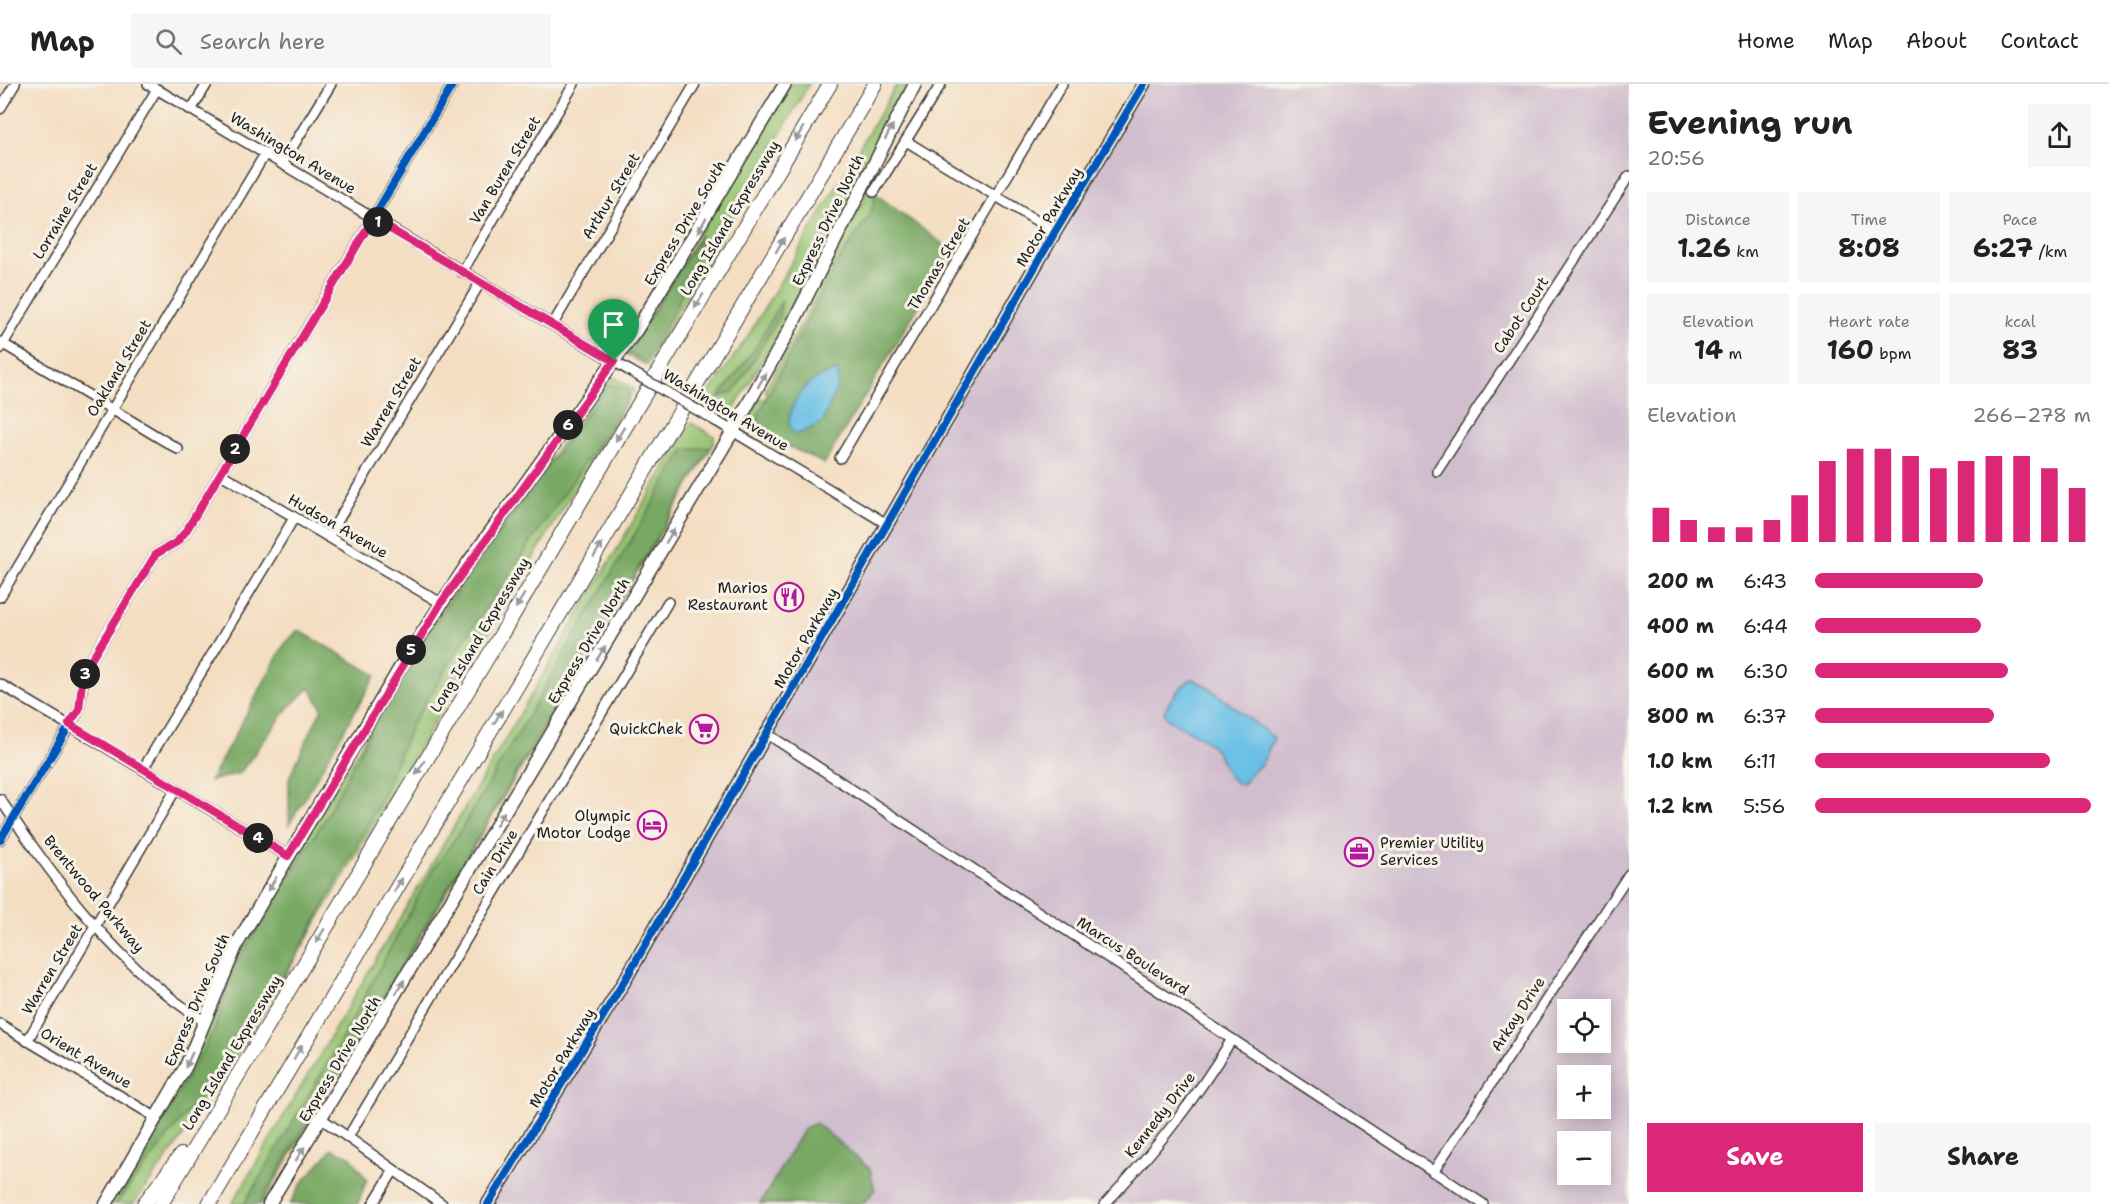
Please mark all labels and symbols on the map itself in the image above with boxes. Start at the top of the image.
street label: Washington Avenue [226,107,360,199]
street label: Van Buren Street [465,112,545,228]
one-way arrow [884,123,894,140]
one-way arrow [794,126,805,142]
street label: Long Island Expressway [676,137,784,299]
street label: Arthur Street [577,149,645,243]
street label: Express Drive North [787,151,869,289]
street label: Express Drive South [640,157,730,289]
street label: Lorraine Street [28,159,102,263]
street label: Motor Parkway [1011,163,1087,271]
pin: 1 [363,207,393,237]
street label: Thomas Street [903,214,975,314]
one-way arrow [697,217,707,234]
one-way arrow [775,236,785,253]
street label: Cabot Court [1489,273,1553,357]
one-way arrow [694,293,705,309]
pin [588,299,639,361]
street label: Oakland Street [82,316,156,420]
street label: Warren Street [356,353,426,451]
street label: Washington Avenue [659,364,793,456]
one-way arrow [756,372,767,388]
pin: 6 [553,410,583,440]
one-way arrow [615,426,626,442]
pin: 2 [220,434,250,464]
street label: Hudson Avenue [284,489,392,563]
one-way arrow [664,528,675,544]
one-way arrow [593,542,604,558]
street label: Long Island Expressway [426,554,534,716]
street label: Express Drive North [543,574,635,708]
place label: Marios Restaurant [688,578,768,615]
restaurant icon: Marios Restaurant [773,581,805,613]
street label: Motor Parkway [769,584,843,692]
one-way arrow [514,593,525,609]
pin: 5 [396,635,426,665]
one-way arrow [595,645,607,661]
pin: 3 [70,659,100,689]
one-way arrow [493,709,504,725]
supermarket icon: QuickChek [688,713,720,745]
place label: QuickChek [609,719,683,739]
one-way arrow [415,760,425,777]
place label: Olympic Motor Lodge [537,806,631,843]
hotel icon: Olympic Motor Lodge [636,809,668,841]
one-way arrow [495,810,505,827]
pin: 4 [243,823,273,853]
street label: Cain Drive [468,825,522,899]
street label: Brentwood Parkway [39,831,149,957]
place label: Premier Utility Services [1380,833,1484,870]
office icon: Premier Utility Services [1343,836,1375,868]
one-way arrow [266,876,277,892]
one-way arrow [393,877,404,893]
street label: Marcus Boulevard [1073,912,1193,1000]
street label: Warren Street [17,920,87,1018]
one-way arrow [315,928,326,944]
street label: Express Drive South [160,930,234,1070]
street label: Long Island Expressway [178,972,286,1134]
street label: Arkay Drive [1486,973,1550,1055]
one-way arrow [395,979,406,995]
street label: Express Drive North [294,992,386,1126]
street label: Motor Parkway [524,1004,600,1112]
street label: Orient Avenue [37,1023,135,1093]
one-way arrow [293,1044,304,1060]
one-way arrow [184,1051,193,1068]
street label: Kennedy Drive [1120,1068,1200,1162]
one-way arrow [294,1146,305,1162]

